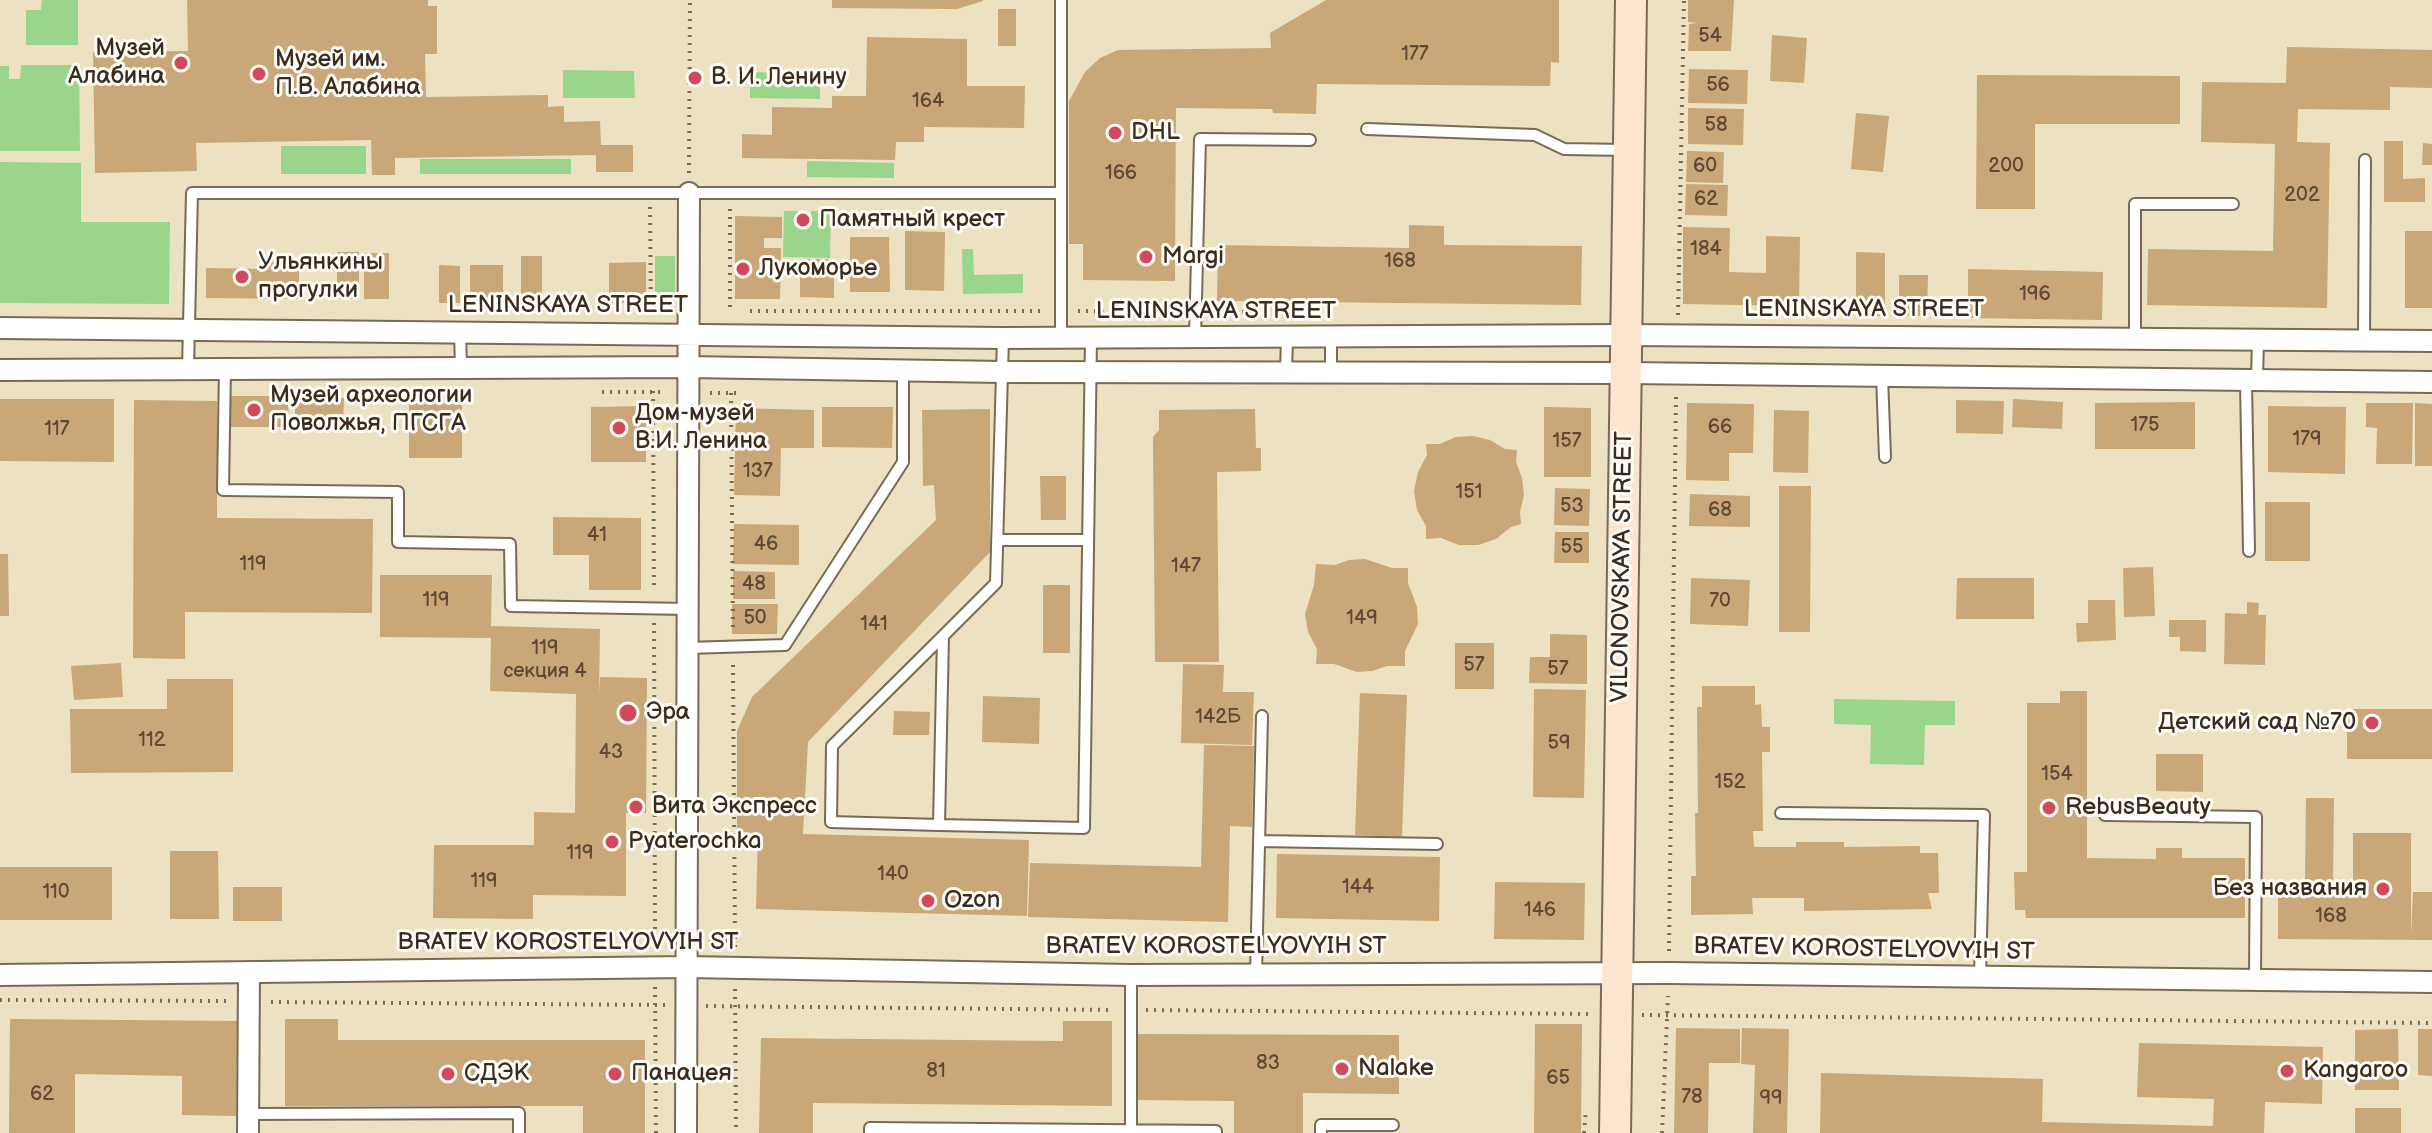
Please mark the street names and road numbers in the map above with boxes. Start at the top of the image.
street label: LENINSKAYA STREET [448,292,688,320]
street label: LENINSKAYA STREET [1744,296,1984,324]
street label: LENINSKAYA STREET [1096,298,1336,326]
street label: VILONOVSKAYA STREET [1606,431,1640,703]
street label: BRATEV KOROSTELYOVYIH ST [397,929,739,957]
street label: BRATEV KOROSTELYOVYIH ST [1045,933,1387,961]
street label: BRATEV KOROSTELYOVYIH ST [1693,933,2035,967]

